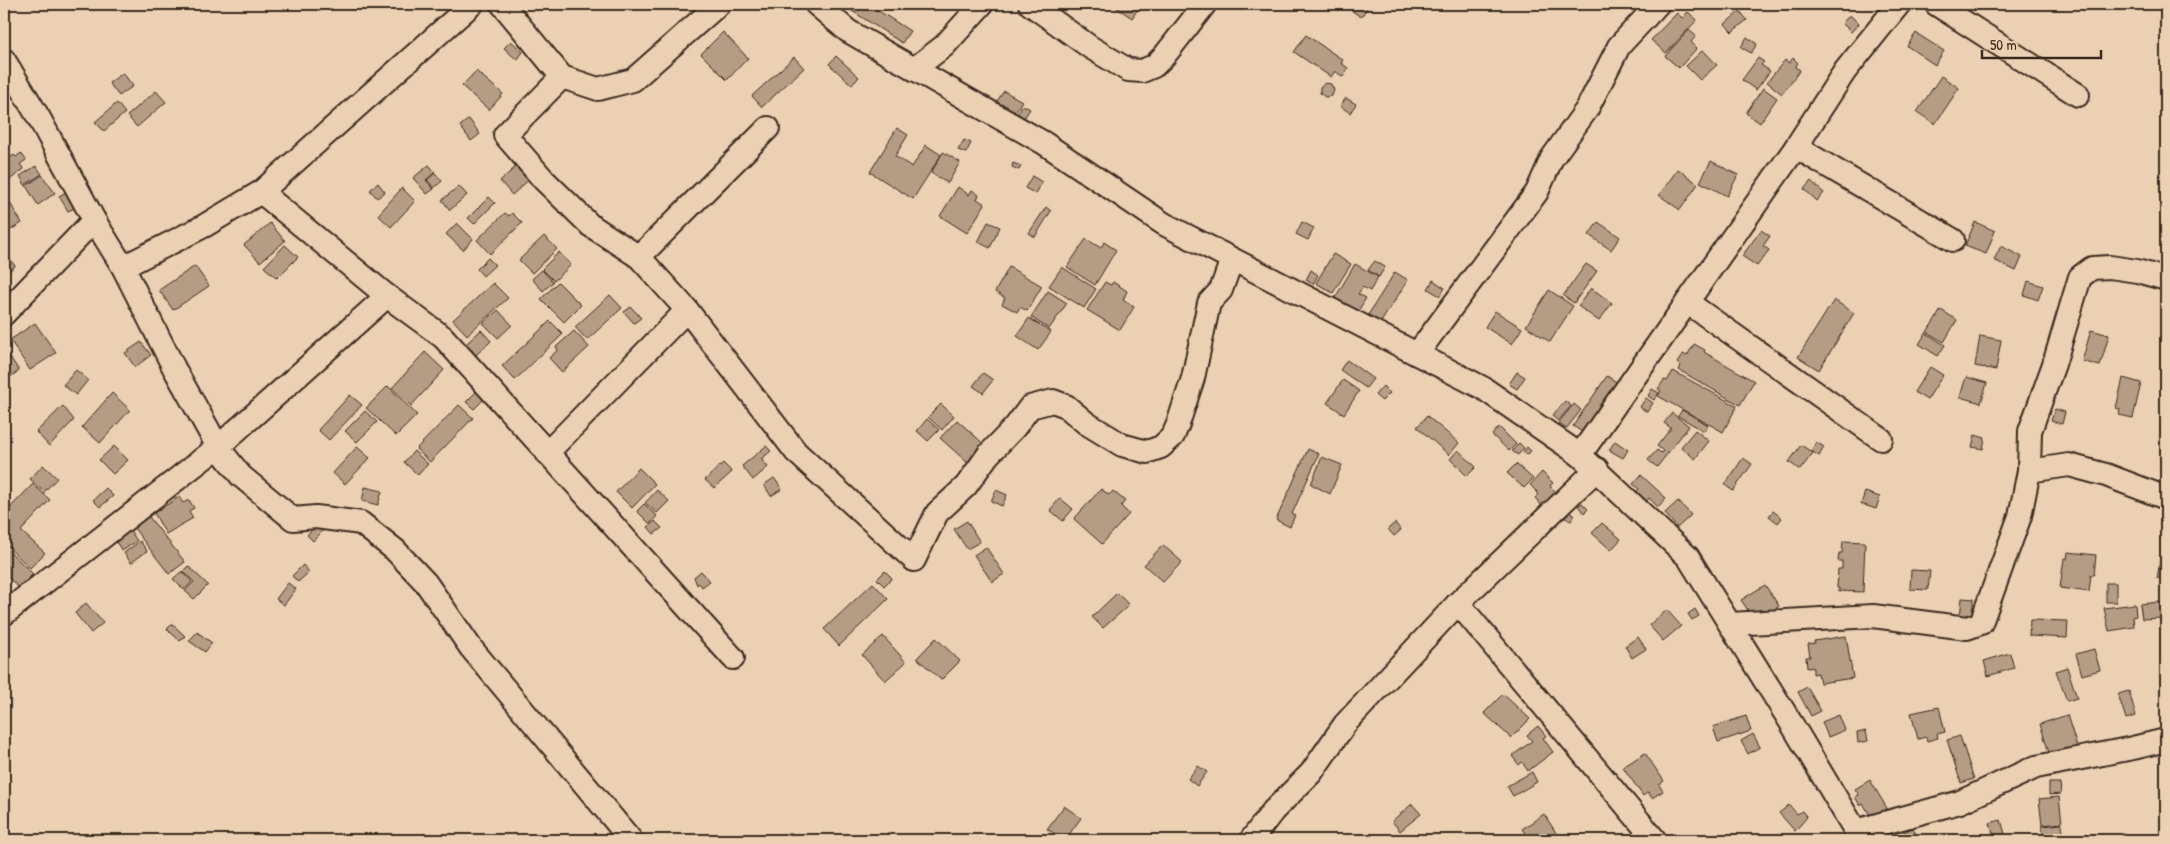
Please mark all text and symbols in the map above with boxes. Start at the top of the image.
scale bar [1982,28,2101,60]
text: 50 m [1990,34,2017,55]

